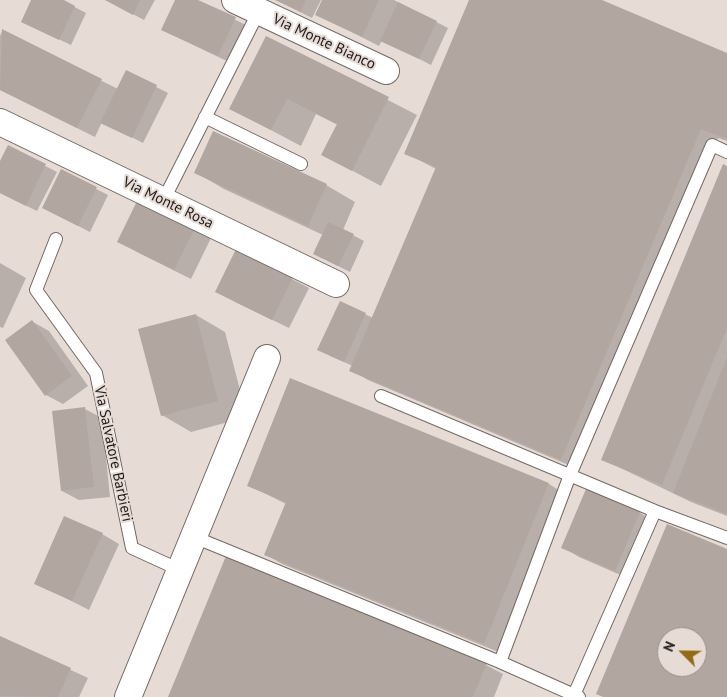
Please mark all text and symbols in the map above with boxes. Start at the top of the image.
street label: Via Monte Bianco [270,10,378,74]
street label: Via Monte Rosa [120,173,216,233]
street label: Via Salvatore Barbieri [90,384,136,524]
north arrow [657,627,707,677]
text: N [659,639,679,654]

